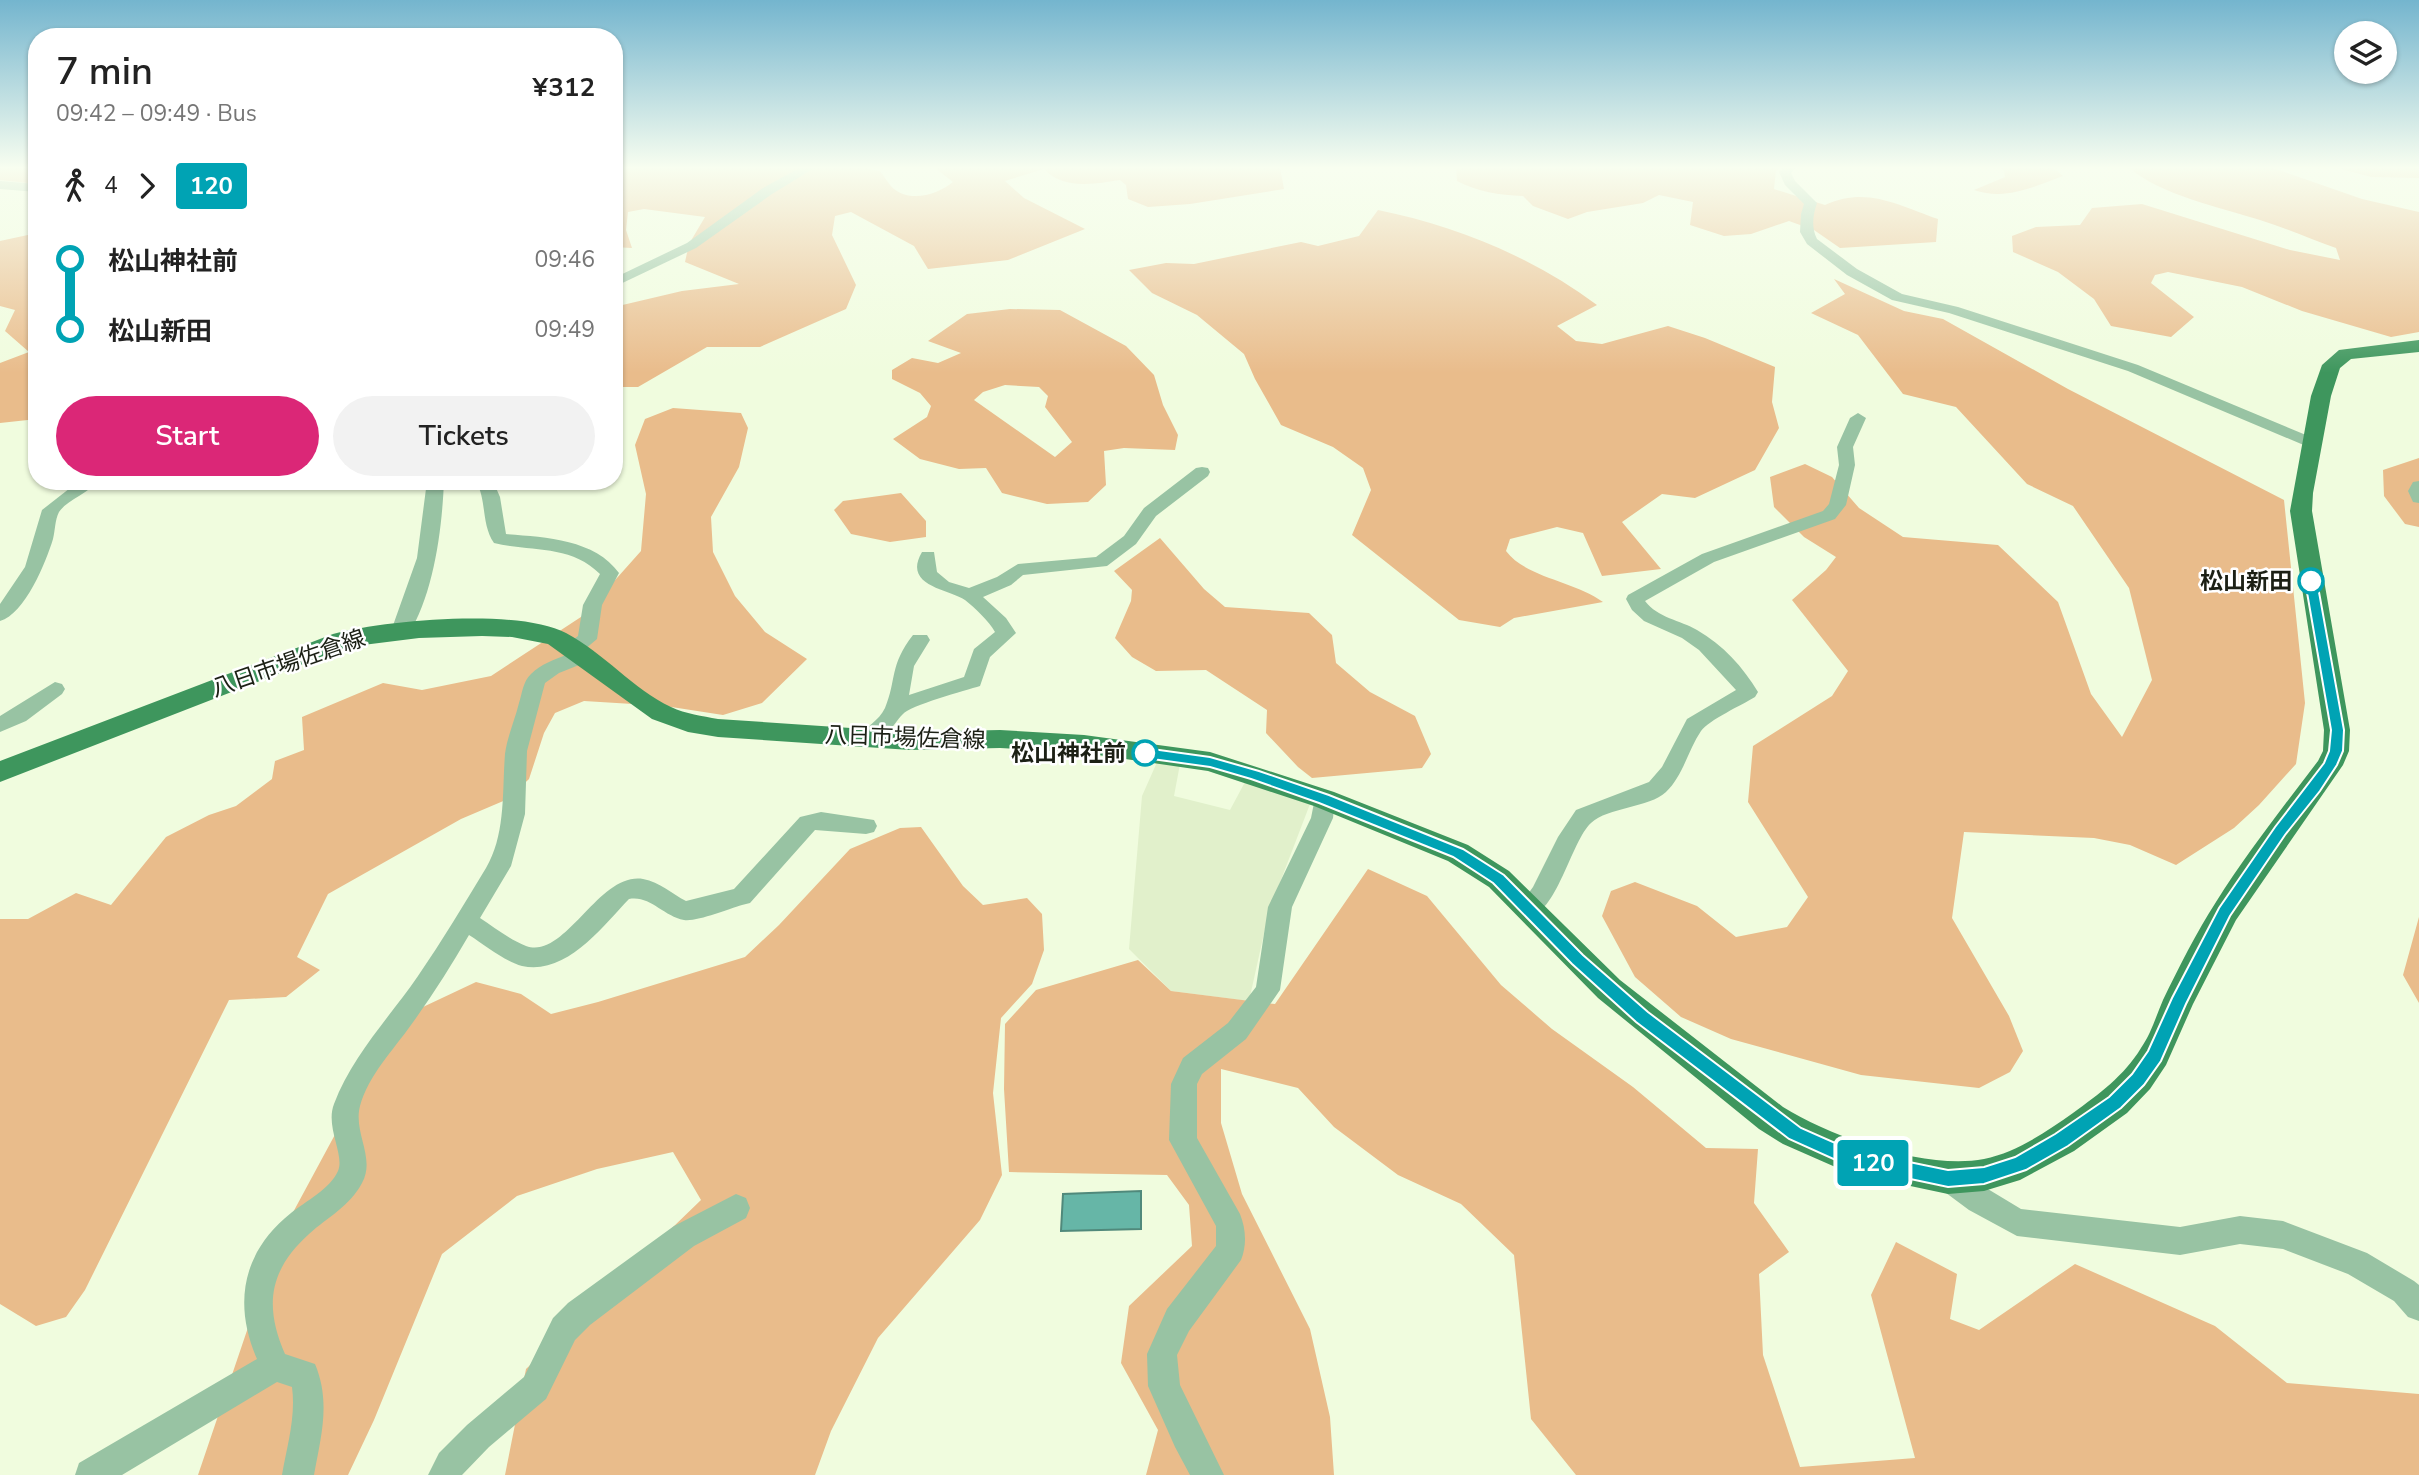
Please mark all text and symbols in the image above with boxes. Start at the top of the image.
map controls [2334,21,2397,84]
button: layers [2334,21,2397,84]
text: 7 min [56,46,153,97]
text: ¥312 [533,70,595,105]
text: 09:42 – 09:49 · Bus [56,98,257,129]
icon: walk [56,167,94,205]
icon: forward [128,167,166,205]
text: 4 [104,170,118,201]
text: 120 [190,170,233,202]
text: 松山神社前 [108,244,238,279]
text: 09:46 [535,244,595,275]
text: 松山新田 [108,314,212,349]
text: 09:49 [535,314,595,345]
button: Start [56,396,319,476]
button: Tickets [333,396,595,476]
place label: 松山新田 [2200,566,2292,597]
marker: 松山新田 [2298,568,2324,594]
street label: 八日市場佐倉線 [207,623,369,704]
street label: 八日市場佐倉線 [824,719,986,756]
place label: 松山神社前 [1011,738,1126,769]
marker: 松山神社前 [1132,740,1158,766]
line badge: 120 [1833,1140,1913,1186]
text: 120 [1851,1147,1895,1179]

